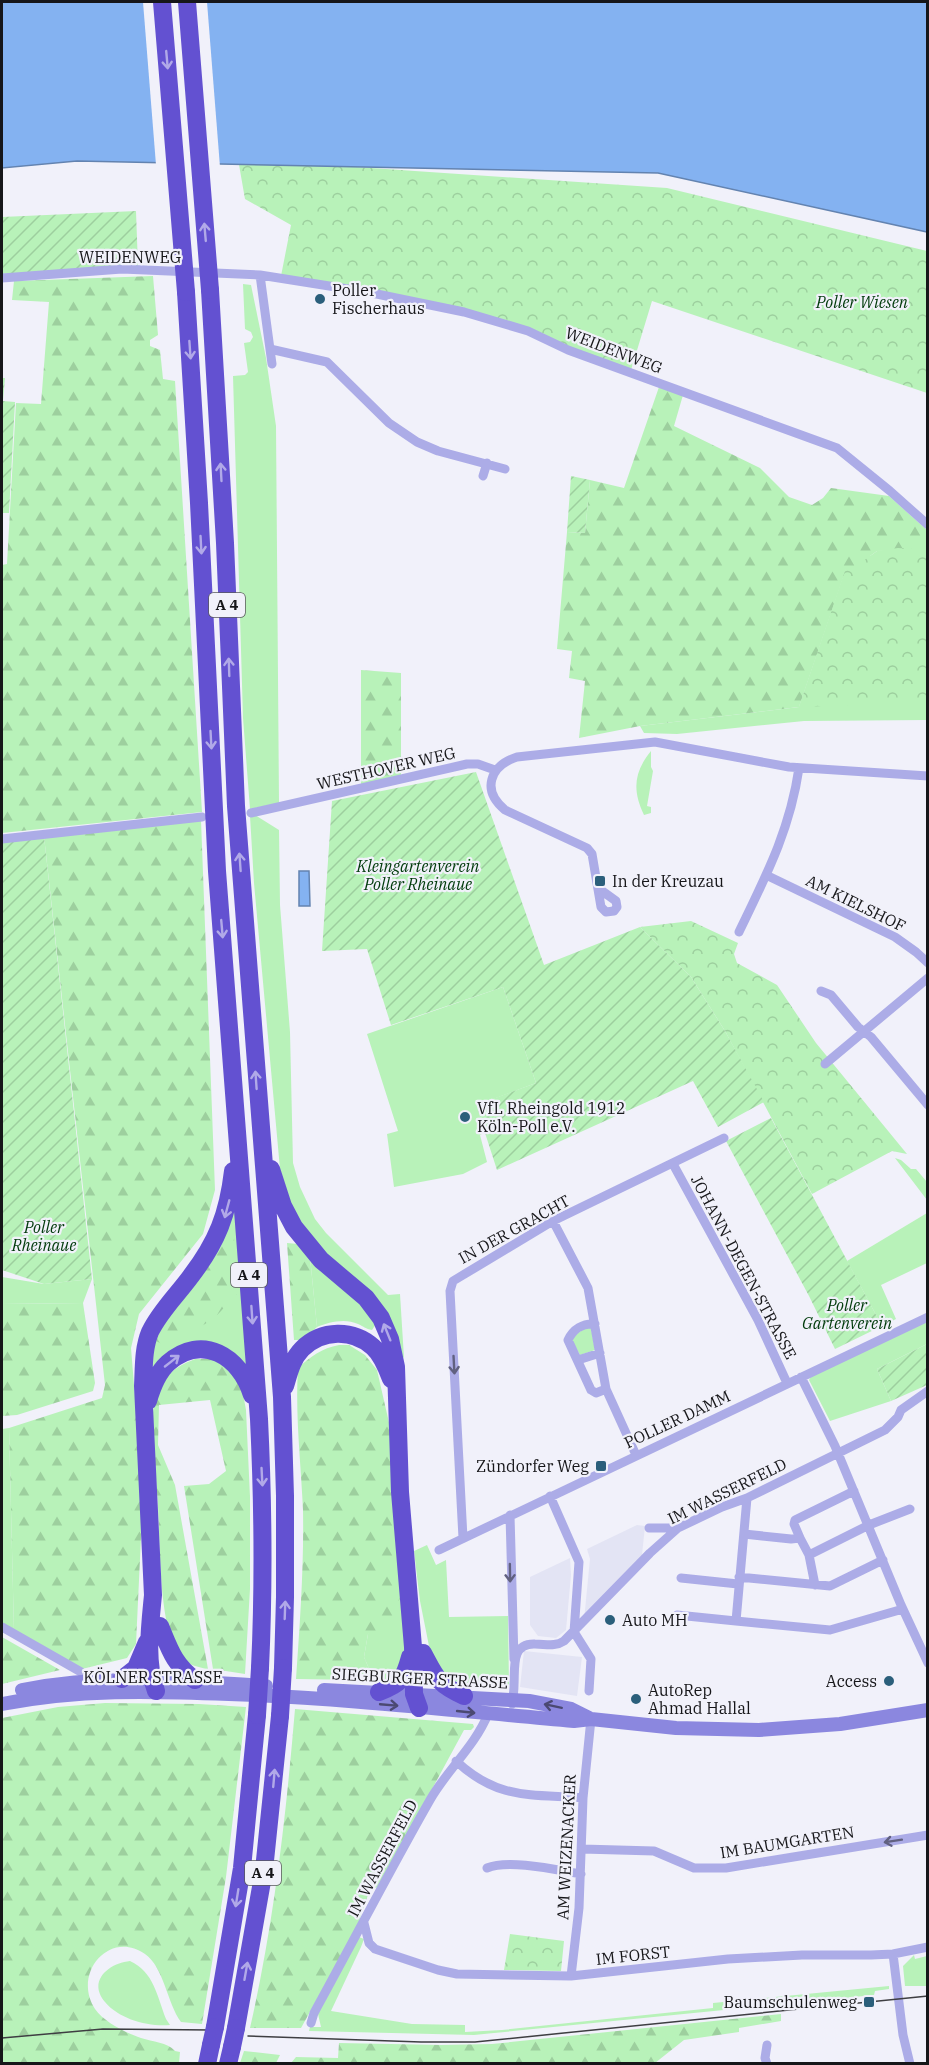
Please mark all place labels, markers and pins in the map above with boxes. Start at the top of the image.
place label: Poller Fischerhaus [332,280,425,318]
marker: Poller Fischerhaus [313,292,327,306]
place label: In der Kreuzau [612,871,724,891]
marker: In der Kreuzau [593,874,607,888]
place label: VfL Rheingold 1912 Köln-Poll e.V. [477,1098,626,1136]
marker: VfL Rheingold 1912 Köln-Poll e.V. [458,1110,472,1124]
place label: Zündorfer Weg [476,1456,589,1476]
marker: Zündorfer Weg [594,1459,608,1473]
place label: Auto MH [622,1610,688,1630]
marker: Auto MH [603,1613,617,1627]
place label: Access [826,1671,877,1691]
marker: Access [882,1674,896,1688]
place label: AutoRep Ahmad Hallal [648,1680,751,1718]
marker: AutoRep Ahmad Hallal [629,1692,643,1706]
place label: Baumschulenweg [723,1992,857,2012]
marker: Baumschulenweg [862,1995,876,2009]

